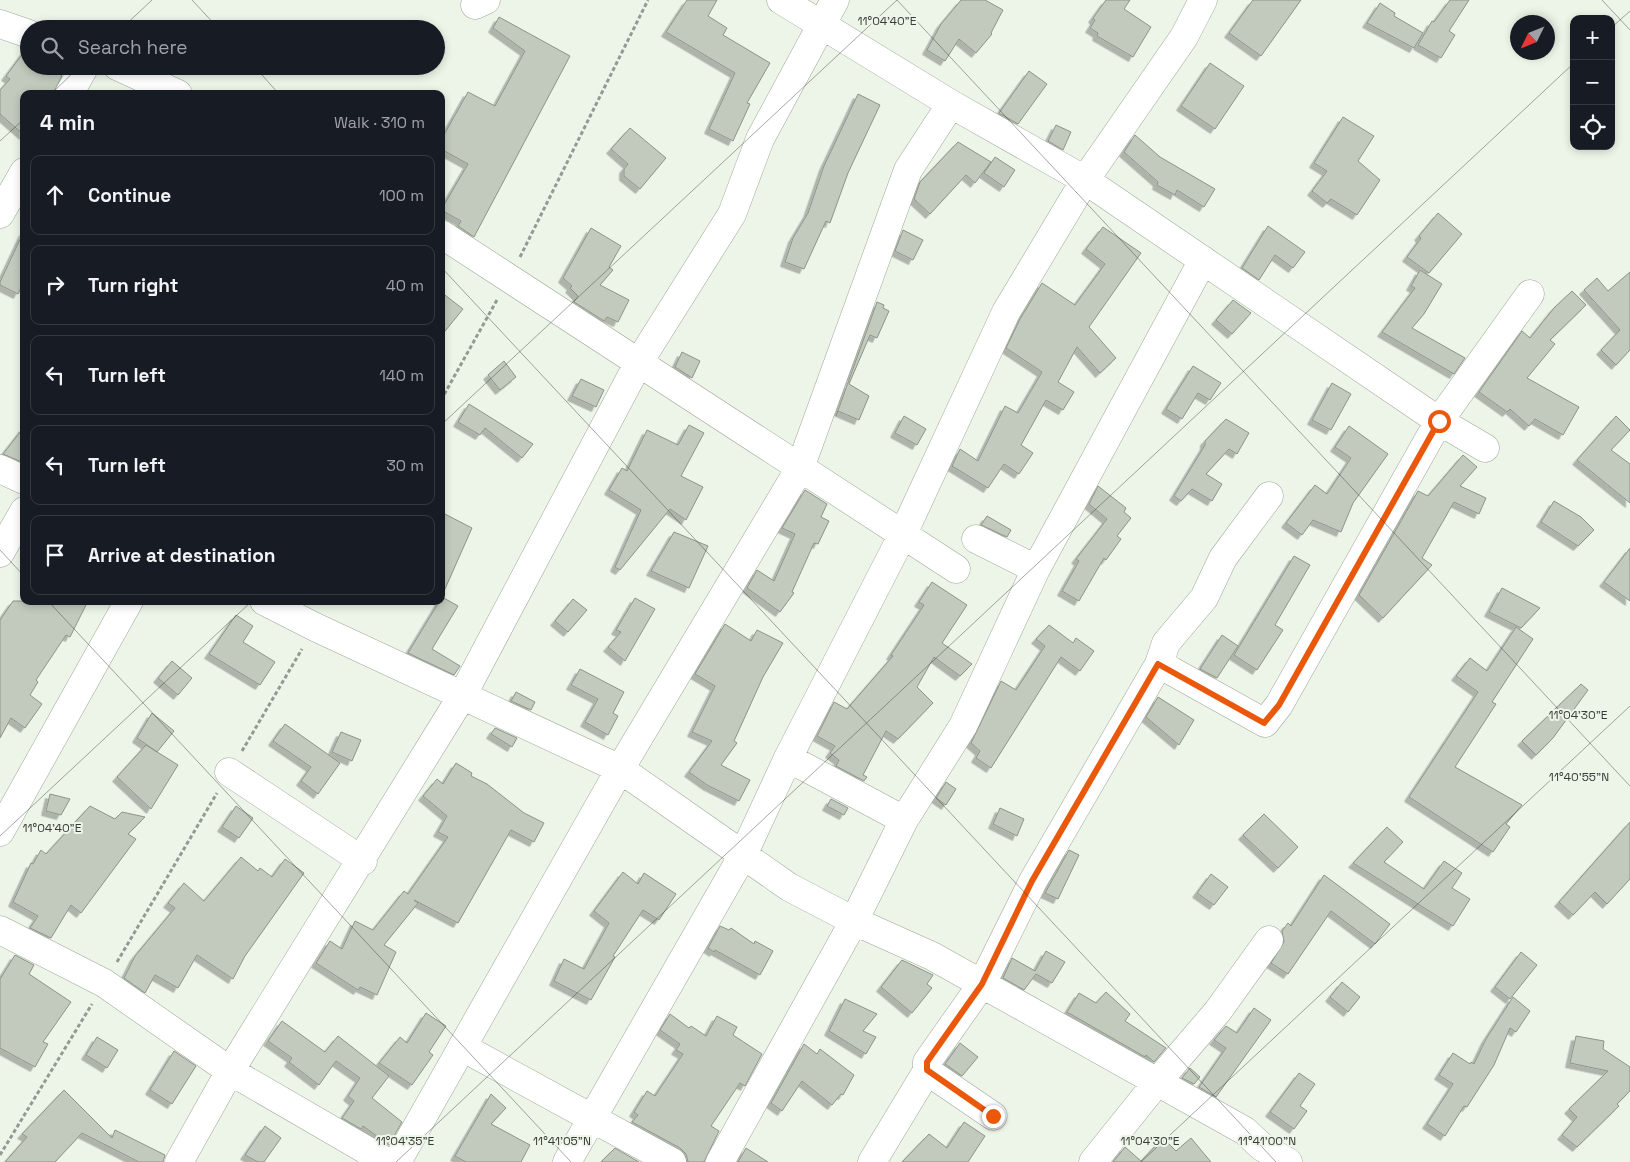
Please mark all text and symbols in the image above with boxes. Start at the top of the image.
text: 11°04'40"E [858,13,917,29]
north arrow [1510,15,1555,60]
map controls [1570,15,1615,150]
button: + [1570,15,1615,60]
search box [20,20,445,75]
icon: search [38,34,66,62]
text: Search here [78,35,188,60]
button: − [1570,60,1615,105]
button: locate [1570,105,1615,150]
text: 4 min [40,109,95,136]
text: Walk · 310 m [334,112,425,133]
icon: ahead [41,181,69,209]
text: Continue [88,183,171,208]
text: 100 m [379,185,424,206]
icon: right [41,271,69,299]
text: Turn right [88,273,178,298]
text: 40 m [386,275,424,296]
icon: left [41,361,69,389]
text: Turn left [88,363,166,388]
text: 140 m [379,365,424,386]
route start [1428,410,1451,433]
icon: left [41,451,69,479]
text: Turn left [88,453,166,478]
text: 30 m [386,455,424,476]
icon: arrive [41,541,69,569]
text: Arrive at destination [88,543,276,568]
text: 11°04'30"E [1548,707,1608,723]
text: 11°40'55"N [1549,769,1609,785]
text: 11°04'40"E [23,820,82,836]
route end [982,1105,1005,1128]
text: 11°04'35"E [376,1133,435,1149]
text: 11°41'05"N [533,1133,591,1149]
text: 11°04'30"E [1120,1133,1180,1149]
text: 11°41'00"N [1238,1133,1296,1149]

